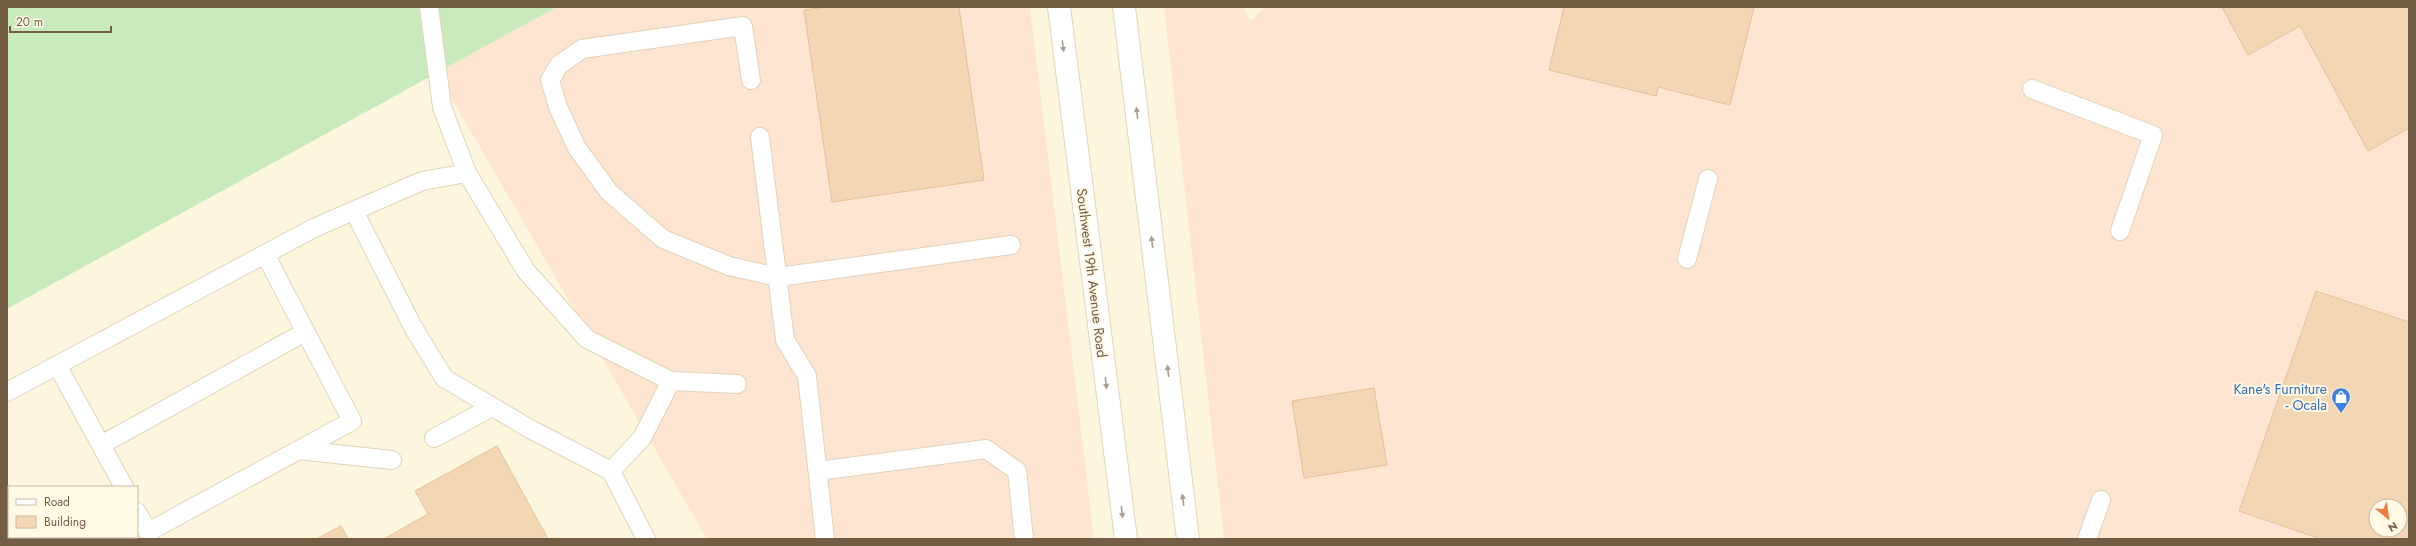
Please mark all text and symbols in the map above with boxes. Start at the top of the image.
scale bar [10,8,111,34]
text: 20 m [16,13,43,31]
one-way arrow [1060,40,1067,52]
one-way arrow [1134,107,1140,119]
street label: Southwest 19th Avenue Road [1072,187,1112,359]
one-way arrow [1149,236,1156,248]
one-way arrow [1165,365,1171,377]
one-way arrow [1103,377,1109,389]
place label: Kane's Furniture - Ocala [2233,379,2327,415]
shop icon: Kane's Furniture - Ocala [2330,386,2352,414]
legend [8,486,138,538]
text: Road [44,493,70,511]
one-way arrow [1180,494,1186,506]
north arrow [2368,498,2408,538]
one-way arrow [1119,506,1126,518]
text: Building [44,513,86,531]
text: N [2385,518,2401,536]

